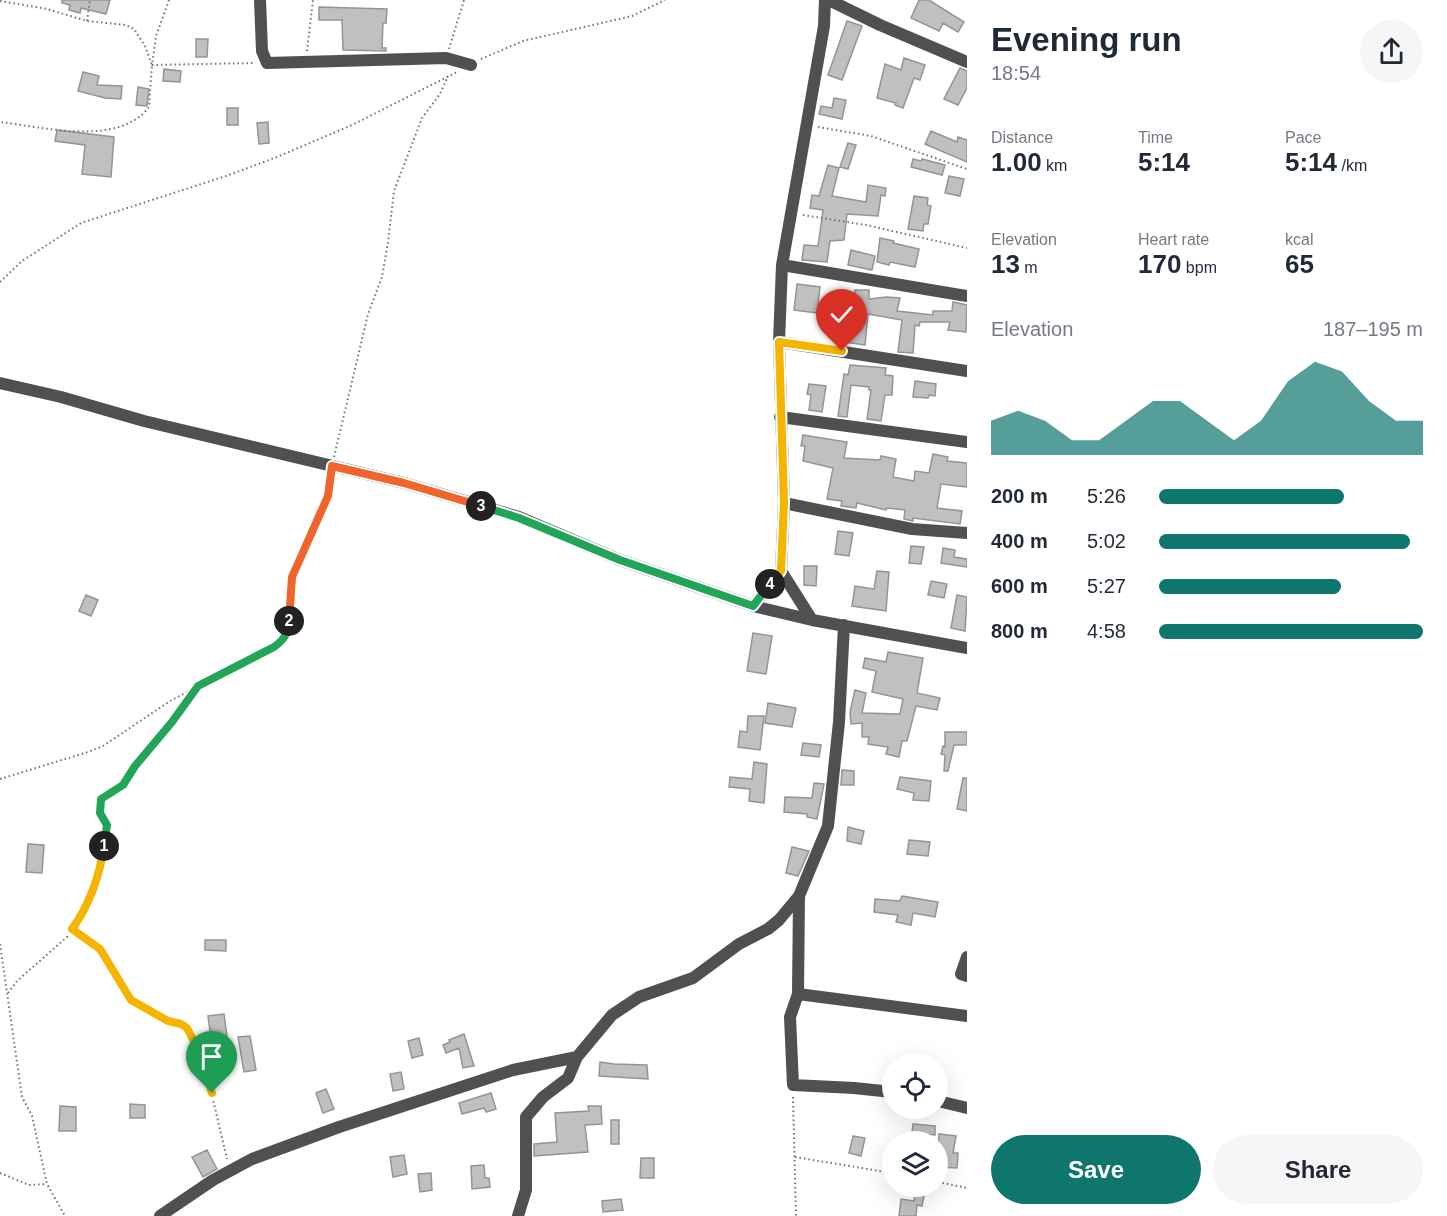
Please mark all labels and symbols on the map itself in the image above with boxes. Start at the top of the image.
pin [816,289,867,351]
pin: 3 [466,491,496,521]
pin: 4 [755,569,785,599]
pin: 2 [274,606,304,636]
pin: 1 [89,831,119,861]
pin [186,1031,237,1093]

